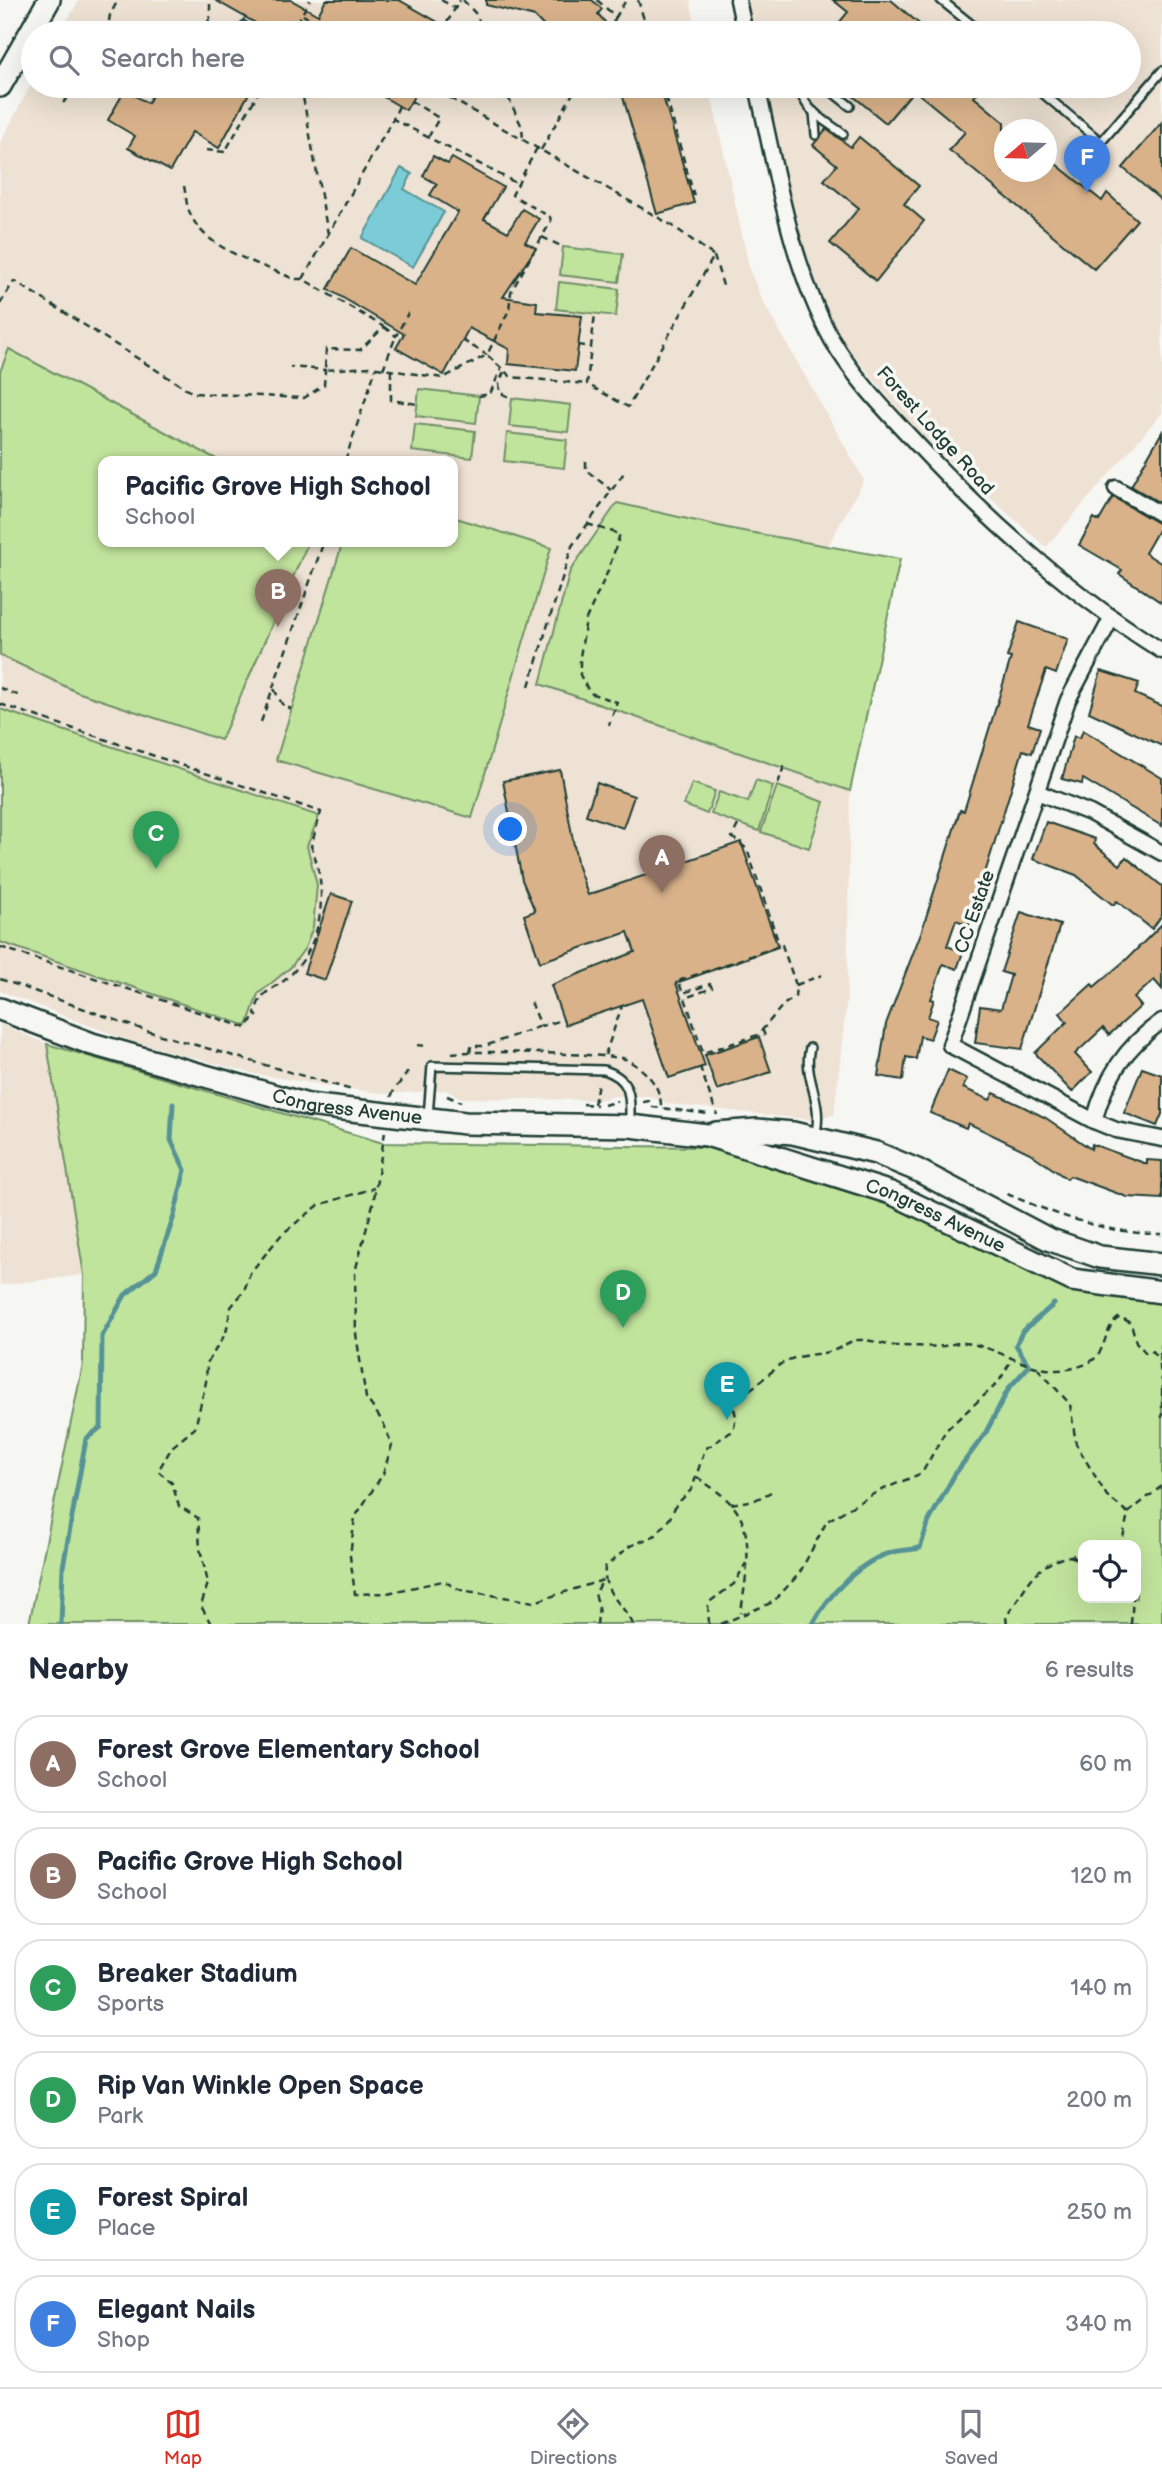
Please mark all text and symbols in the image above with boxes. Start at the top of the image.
search box [21,21,1141,98]
icon: search [45,41,83,79]
text: Search here [101,44,245,75]
north arrow [994,119,1057,182]
pin: F [1064,135,1110,193]
street label: Forest Lodge Road [871,362,999,500]
popup [98,456,458,547]
text: Pacific Grove High School [125,472,431,503]
text: School [125,503,195,531]
pin: B [255,569,301,627]
pin: C [133,811,179,869]
your location [493,812,527,846]
pin: A [639,835,685,893]
street label: CC Estate [950,867,1000,957]
street label: Congress Avenue [270,1084,423,1130]
street label: Congress Avenue [863,1174,1009,1258]
pin: D [600,1270,646,1328]
pin: E [704,1362,750,1420]
map controls [1078,1540,1141,1603]
button: locate [1078,1540,1141,1603]
text: Nearby [28,1652,128,1688]
text: 6 results [1045,1656,1134,1684]
text: Forest Grove Elementary School [97,1735,480,1766]
text: A [46,1750,60,1778]
text: 60 m [1079,1750,1132,1778]
text: School [97,1766,167,1794]
text: Pacific Grove High School [97,1847,403,1878]
text: B [45,1862,61,1890]
text: 120 m [1071,1862,1132,1890]
text: School [97,1878,167,1906]
text: Breaker Stadium [97,1959,298,1990]
text: C [45,1974,61,2002]
text: 140 m [1070,1974,1132,2002]
text: Sports [97,1990,164,2018]
text: Rip Van Winkle Open Space [97,2071,424,2102]
text: D [45,2086,61,2114]
text: 200 m [1066,2086,1132,2114]
text: Park [97,2102,143,2130]
text: Forest Spiral [97,2183,248,2214]
text: E [46,2198,60,2226]
text: 250 m [1066,2198,1132,2226]
text: Place [97,2214,155,2242]
text: Elegant Nails [97,2295,255,2326]
text: F [46,2310,60,2338]
text: 340 m [1065,2310,1132,2338]
text: Shop [97,2326,150,2354]
tab: Map [164,2405,202,2470]
tab: Directions [530,2405,617,2470]
tab: Saved [945,2405,998,2470]

